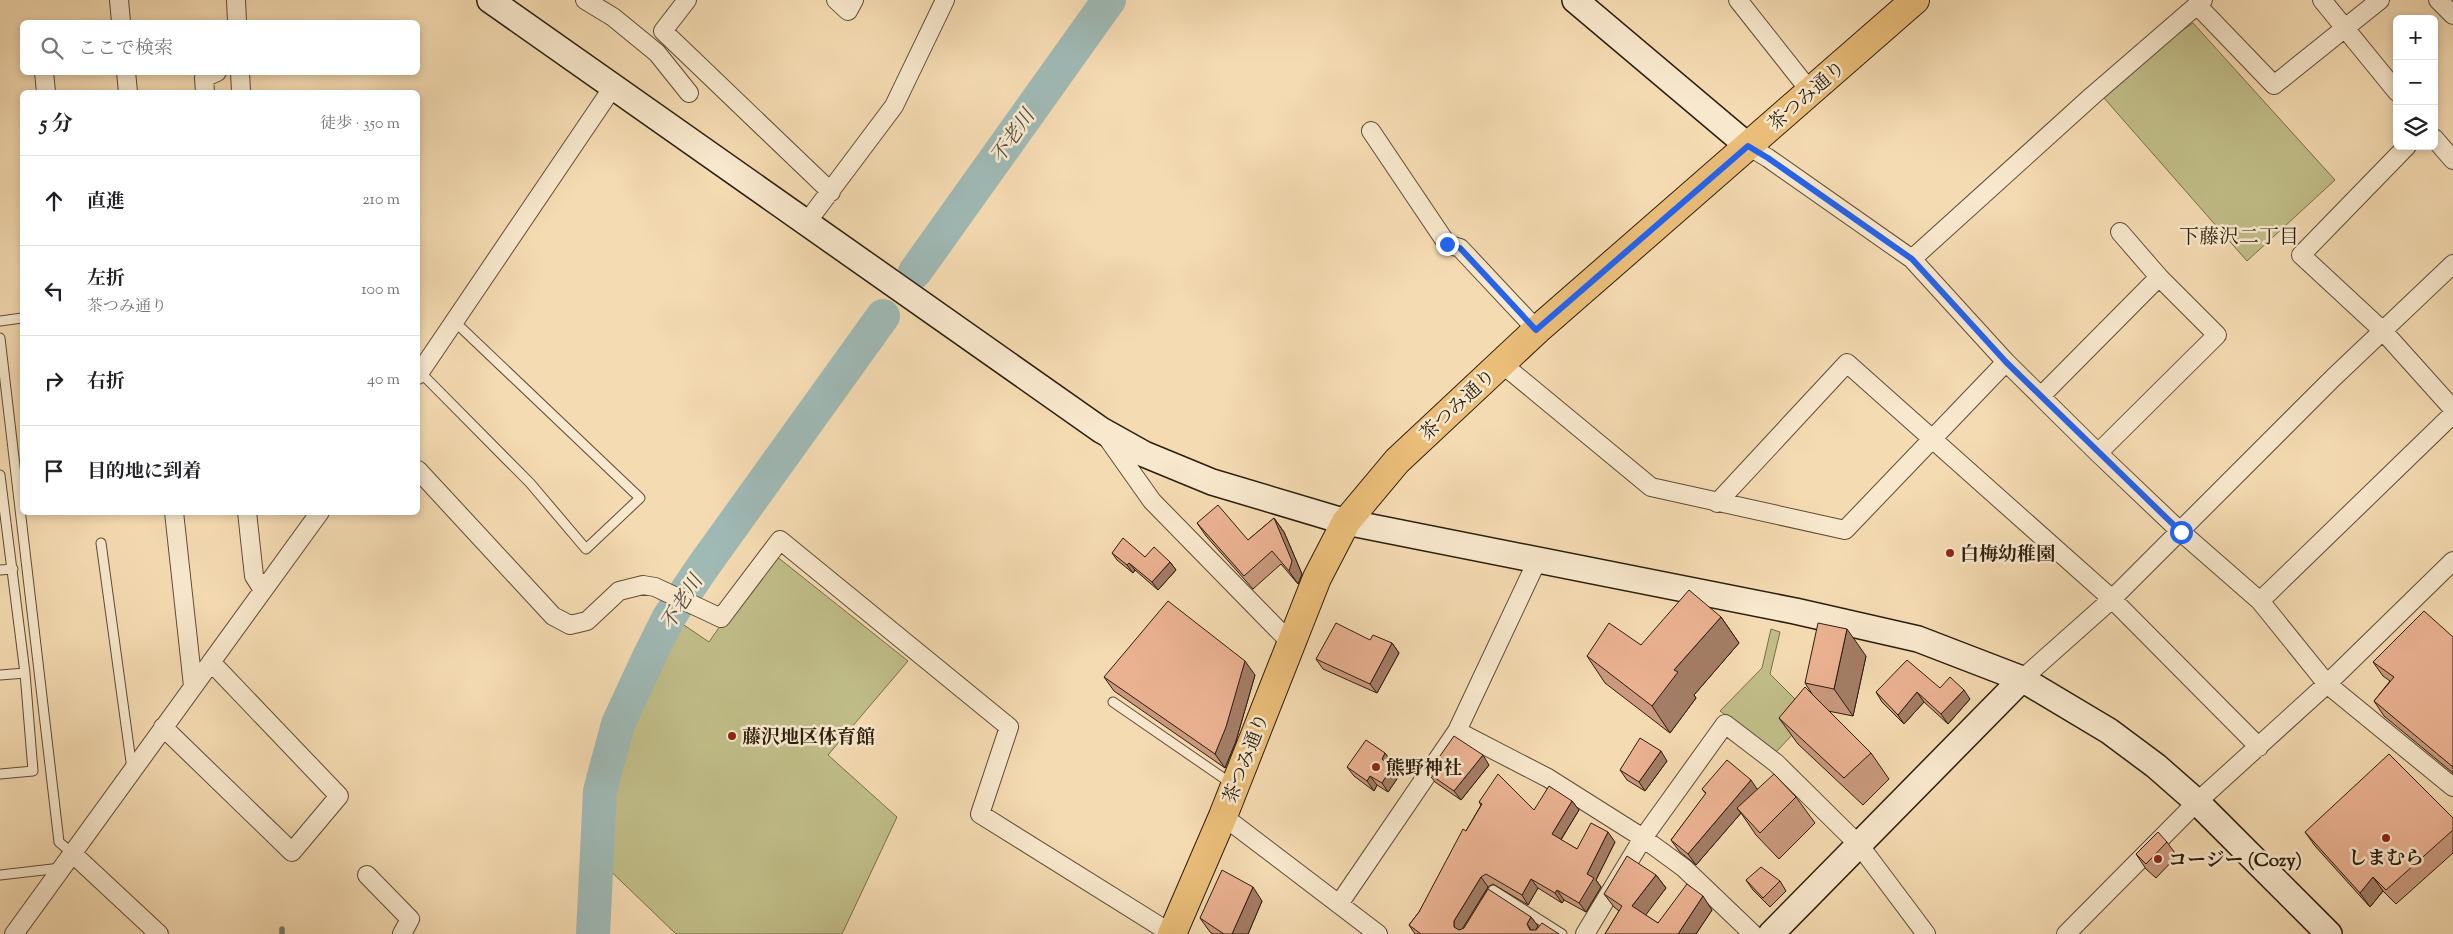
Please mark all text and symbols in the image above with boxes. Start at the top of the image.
map controls [2393,15,2438,150]
button: + [2393,15,2438,60]
search box [20,20,420,75]
icon: search [38,34,66,62]
text: ここで検索 [78,36,173,63]
street label: 茶つみ通り [1763,56,1852,138]
button: − [2393,60,2438,105]
water label: 不老川 [985,103,1044,170]
button: layers [2393,105,2438,150]
text: 5 分 [40,110,73,140]
text: 徒歩 · 350 m [320,113,400,136]
icon: ahead [40,187,68,215]
text: 直進 [87,189,125,216]
text: 210 m [362,189,400,212]
district label: 下藤沢二丁目 [2179,224,2299,253]
route end [1436,233,1459,256]
text: 左折 [87,266,125,293]
icon: left [40,277,68,305]
text: 100 m [361,279,400,302]
text: 茶つみ通り [87,296,167,319]
street label: 茶つみ通り [1415,364,1503,448]
icon: right [40,367,68,395]
text: 右折 [87,369,125,396]
text: 40 m [367,369,400,392]
icon: arrive [40,457,68,485]
text: 目的地に到着 [87,459,201,486]
route start [2170,521,2193,544]
place label: 白梅幼稚園 [1960,542,2055,569]
marker: 白梅幼稚園 [1944,547,1956,559]
water label: 不老川 [655,569,712,636]
street label: 茶つみ通り [1218,710,1277,808]
place label: 藤沢地区体育館 [742,725,875,752]
marker: 藤沢地区体育館 [726,730,738,742]
place label: 熊野神社 [1386,756,1462,783]
marker: 熊野神社 [1370,761,1382,773]
marker: しまむら [2380,832,2392,844]
place label: しまむら [2348,846,2424,873]
place label: コージー (Cozy) [2168,848,2302,875]
marker: コージー (Cozy) [2152,853,2164,865]

